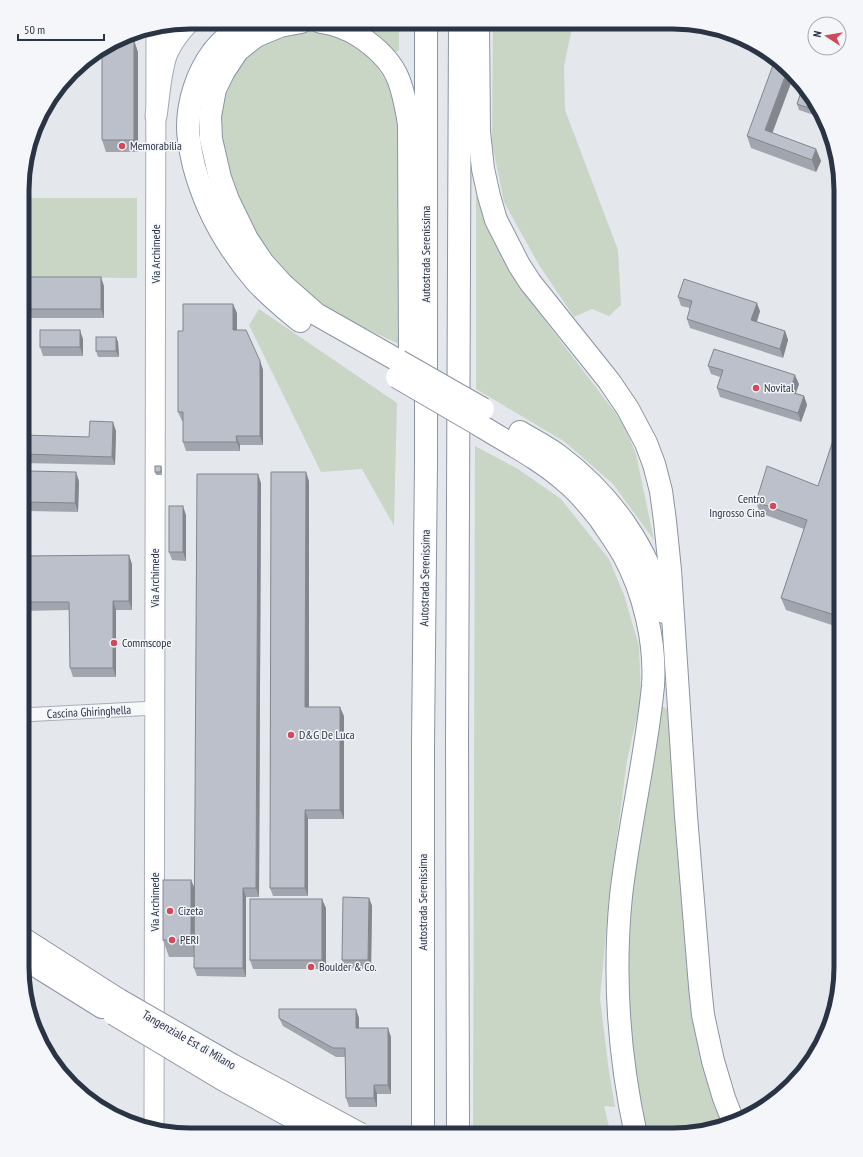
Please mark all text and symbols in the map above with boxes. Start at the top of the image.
scale bar [18,16,104,42]
north arrow [807,16,847,56]
text: 50 m [24,22,45,37]
text: N [810,30,825,38]
place label: Memorabilia [130,138,182,153]
marker: Memorabilia [117,141,127,151]
street label: Autostrada Serenissima [418,205,433,302]
street label: Via Archimede [148,224,163,285]
place label: Novital [764,380,794,395]
marker: Novital [751,383,761,393]
place label: Centro Ingrosso Cina [709,491,765,520]
marker: Centro Ingrosso Cina [768,501,778,511]
street label: Autostrada Serenissima [416,529,433,627]
street label: Via Archimede [147,548,162,609]
place label: Commscope [122,635,171,650]
marker: Commscope [109,638,119,648]
street label: Cascina Ghiringhella [46,702,132,721]
place label: D&G De Luca [299,727,355,742]
marker: D&G De Luca [286,730,296,740]
street label: Autostrada Serenissima [415,853,430,950]
street label: Via Archimede [147,872,162,933]
place label: Cizeta [178,903,204,918]
marker: Cizeta [165,906,175,916]
place label: PERI [180,932,199,947]
marker: PERI [167,935,177,945]
place label: Boulder & Co. [319,959,377,974]
marker: Boulder & Co. [306,962,316,972]
street label: Tangenziale Est di Milano [140,1007,239,1072]

